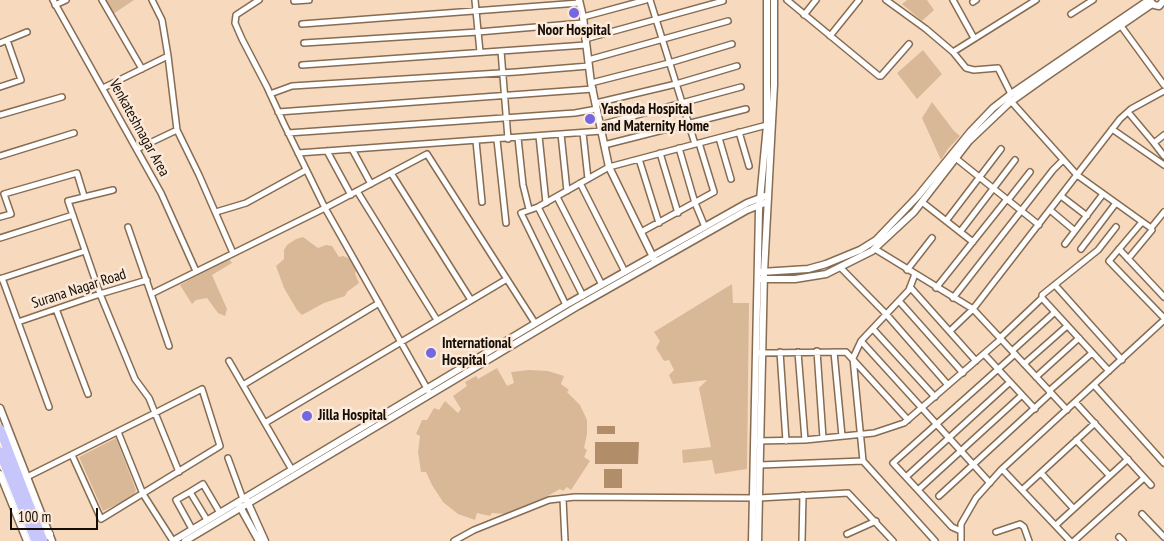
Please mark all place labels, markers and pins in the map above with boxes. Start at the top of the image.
marker: Noor Hospital [567,6,581,20]
place label: Noor Hospital [537,22,611,40]
place label: Yashoda Hospital and Maternity Home [601,101,709,136]
marker: Yashoda Hospital and Maternity Home [583,112,597,126]
place label: International Hospital [442,335,511,370]
marker: International Hospital [424,346,438,360]
place label: Jilla Hospital [318,407,386,425]
marker: Jilla Hospital [300,409,314,423]

